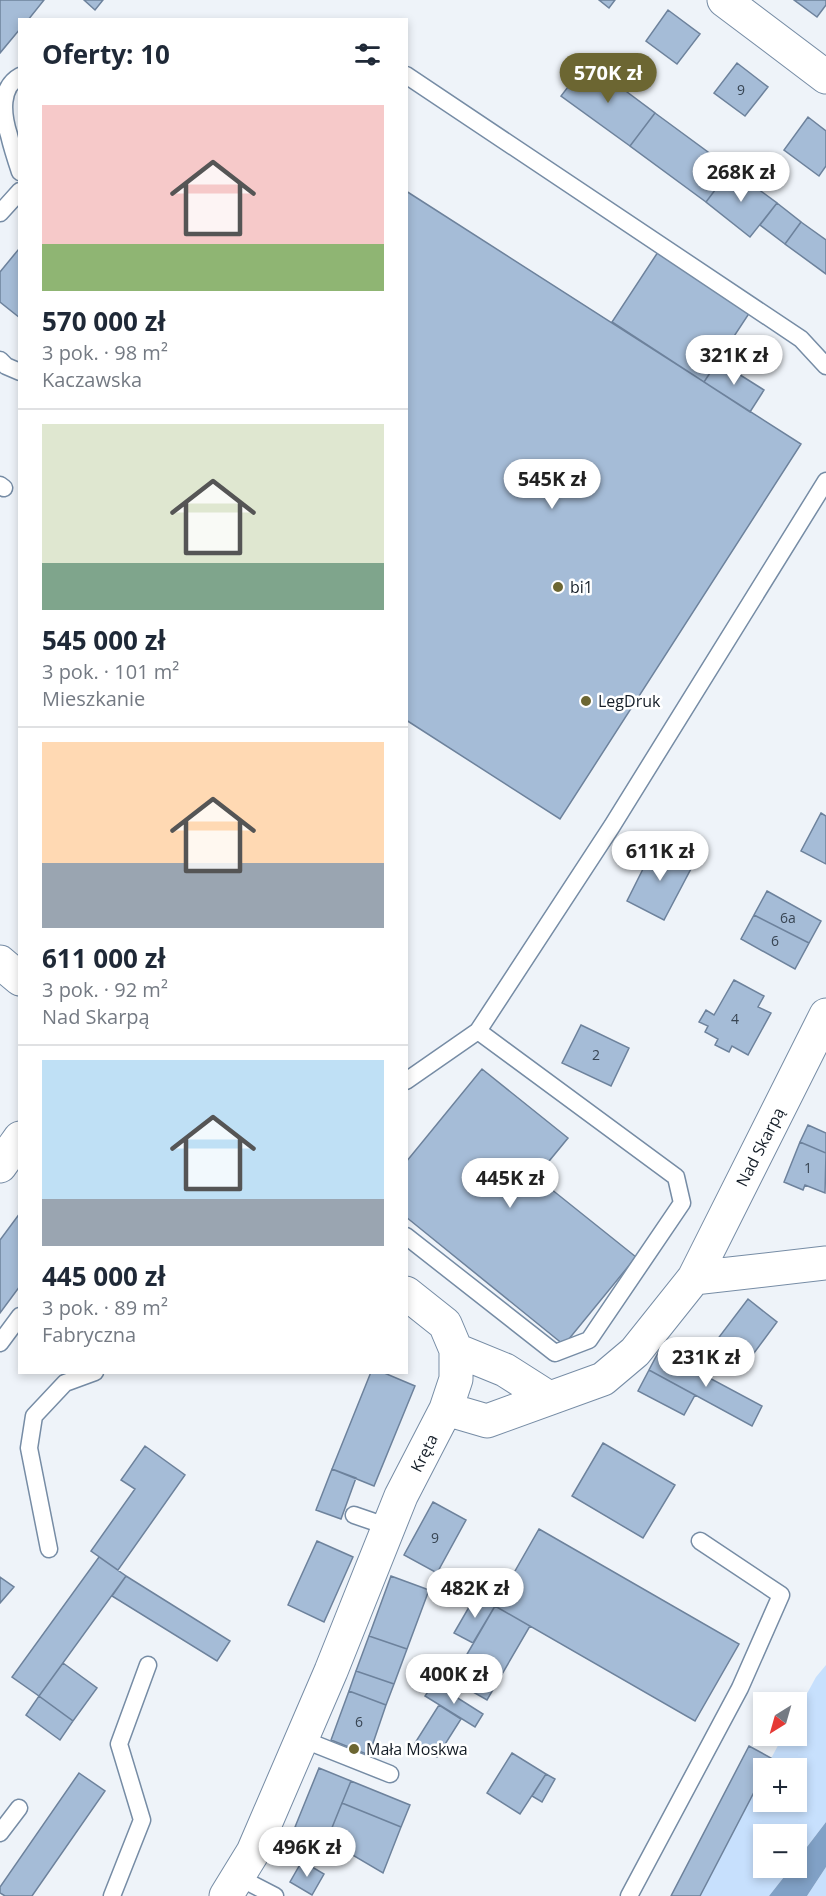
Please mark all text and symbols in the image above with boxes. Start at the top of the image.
text: Oferty: 10 [42,36,170,72]
icon: filters [351,38,384,71]
pin: 570K zł [553,53,663,104]
text: 570K zł [574,59,642,86]
house number: 9 [737,80,745,99]
icon: home [159,144,267,252]
pin: 268K zł [686,152,796,203]
text: 268K zł [707,158,775,185]
text: 570 000 zł [42,303,165,339]
pin: 321K zł [679,335,789,386]
text: 3 pok. · 98 m² [42,339,168,366]
text: 321K zł [700,341,768,368]
text: Kaczawska [42,366,142,393]
pin: 545K zł [497,459,607,510]
icon: home [159,463,267,571]
text: 545K zł [518,465,586,492]
place label: bi1 [570,576,593,598]
marker: bi1 [551,580,565,594]
text: 545 000 zł [42,622,165,658]
text: 3 pok. · 101 m² [42,658,179,685]
text: Mieszkanie [42,685,145,712]
place label: LegDruk [598,690,661,712]
marker: LegDruk [579,694,593,708]
icon: home [159,781,267,889]
pin: 611K zł [605,831,715,882]
text: 611K zł [626,837,694,864]
house number: 6a [780,908,796,927]
house number: 6 [771,931,779,950]
text: 611 000 zł [42,940,165,976]
text: 3 pok. · 92 m² [42,976,168,1003]
text: Nad Skarpą [42,1003,150,1030]
house number: 4 [731,1009,739,1028]
house number: 2 [592,1045,600,1064]
icon: home [159,1099,267,1207]
street label: Nad Skarpą [731,1104,789,1190]
pin: 445K zł [455,1158,565,1209]
house number: 1 [804,1158,812,1177]
text: 445K zł [476,1164,544,1191]
text: 445 000 zł [42,1258,165,1294]
text: 3 pok. · 89 m² [42,1294,168,1321]
text: Fabryczna [42,1321,136,1348]
pin: 231K zł [651,1337,761,1388]
text: 231K zł [672,1343,740,1370]
street label: Kręta [405,1430,443,1476]
house number: 9 [431,1528,439,1547]
pin: 482K zł [420,1568,530,1619]
text: 482K zł [441,1574,509,1601]
pin: 400K zł [399,1654,509,1705]
text: 400K zł [420,1660,488,1687]
north arrow [753,1692,807,1746]
map controls [753,1692,807,1878]
house number: 6 [355,1712,363,1731]
place label: Mała Moskwa [366,1738,468,1760]
marker: Mała Moskwa [347,1742,361,1756]
button: + [753,1758,807,1812]
button: − [753,1824,807,1878]
pin: 496K zł [252,1827,362,1878]
text: 496K zł [273,1833,341,1860]

